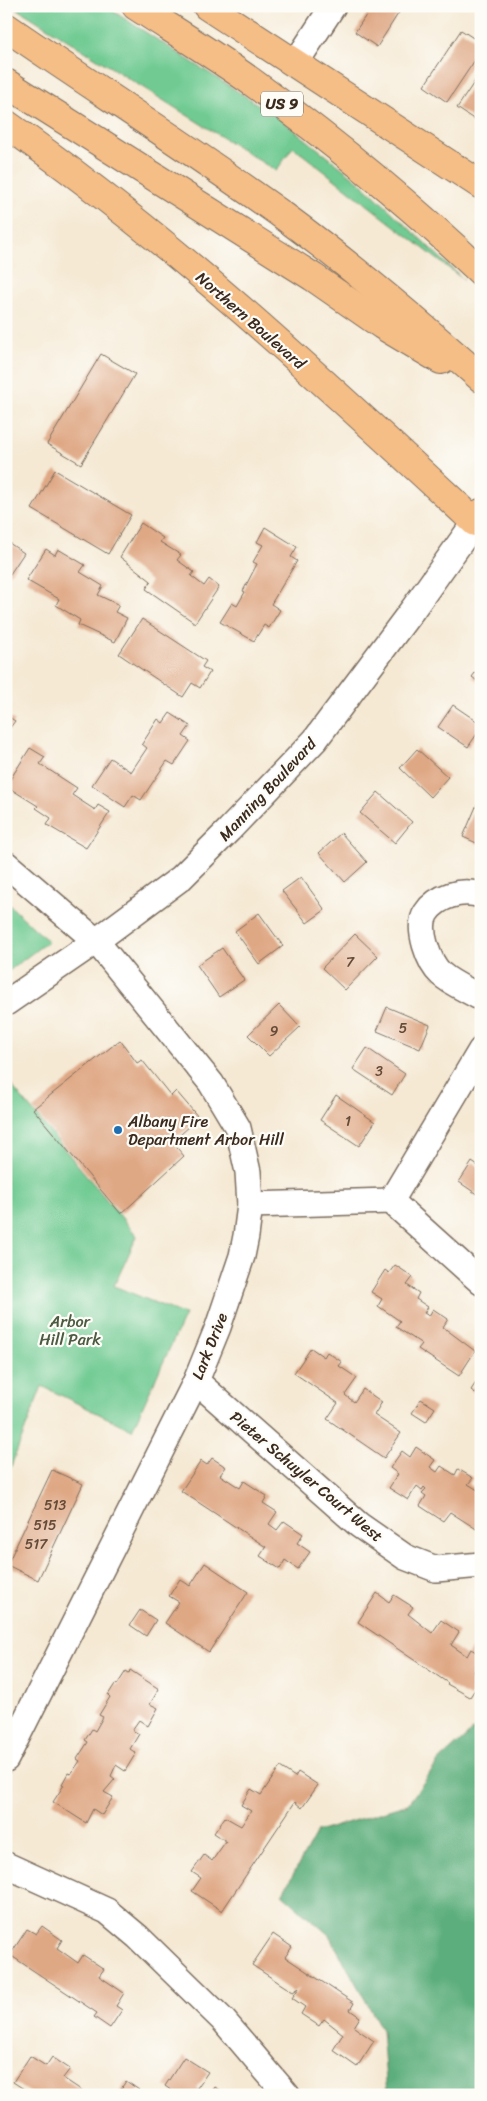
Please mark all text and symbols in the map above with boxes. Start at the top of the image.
road number: US 9 [261,92,303,116]
street label: Northern Boulevard [189,264,314,378]
street label: Manning Boulevard [211,729,325,848]
house number: 7 [346,950,355,975]
house number: 5 [399,1016,408,1041]
house number: 9 [270,1019,279,1044]
house number: 3 [375,1059,383,1084]
place label: Albany Fire Department Arbor Hill [127,1107,284,1154]
house number: 1 [345,1109,351,1134]
marker: Albany Fire Department Arbor Hill [112,1124,124,1136]
park label: Arbor Hill Park [39,1307,101,1354]
street label: Lark Drive [183,1308,236,1384]
street label: Pieter Schuyler Court West [223,1403,390,1550]
house number: 513 [44,1493,66,1518]
house number: 515 [33,1513,57,1538]
house number: 517 [25,1532,48,1557]

